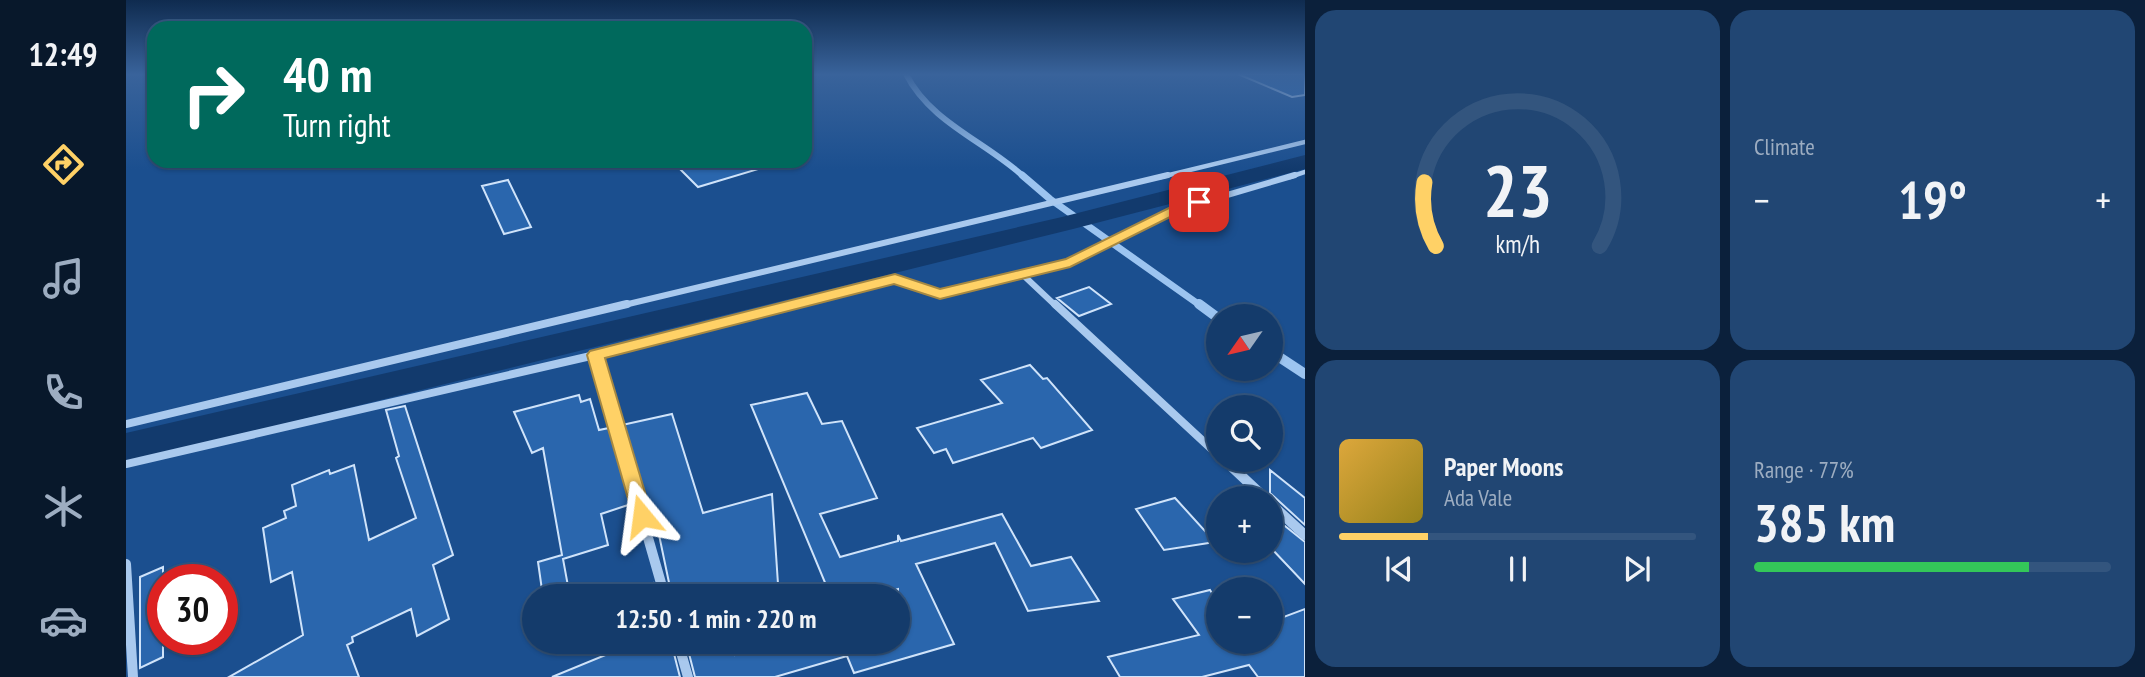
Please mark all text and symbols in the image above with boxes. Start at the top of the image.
text: 12:49 [28,33,98,75]
text: 40 m [283,42,372,106]
icon: right [168,49,259,140]
text: Turn right [283,104,391,146]
text: Climate [1754,132,1815,161]
icon: directions [39,140,88,189]
text: 23 [1483,142,1552,236]
text: 19° [1898,166,1967,233]
pin [1169,172,1229,232]
text: − [1754,175,1770,224]
text: + [2095,175,2111,224]
icon: arrive [1180,183,1218,221]
text: km/h [1495,228,1540,260]
icon: music [39,254,88,303]
north arrow [1206,304,1283,382]
map controls [1206,304,1283,654]
icon: phone [39,368,88,417]
button: search [1206,395,1283,472]
text: Paper Moons [1444,450,1563,483]
text: Range · 77% [1754,455,1854,484]
position arrow [605,479,679,553]
icon: climate [39,482,88,531]
text: Ada Vale [1444,483,1512,512]
button: + [1206,486,1283,563]
text: 385 km [1754,489,1895,556]
icon: previous [1380,550,1418,588]
icon: pause [1499,550,1537,588]
icon: next [1618,550,1656,588]
speed limit sign: 30 [147,564,238,655]
button: − [1206,577,1283,654]
icon: car [39,596,88,645]
text: 12:50 · 1 min · 220 m [616,602,816,635]

